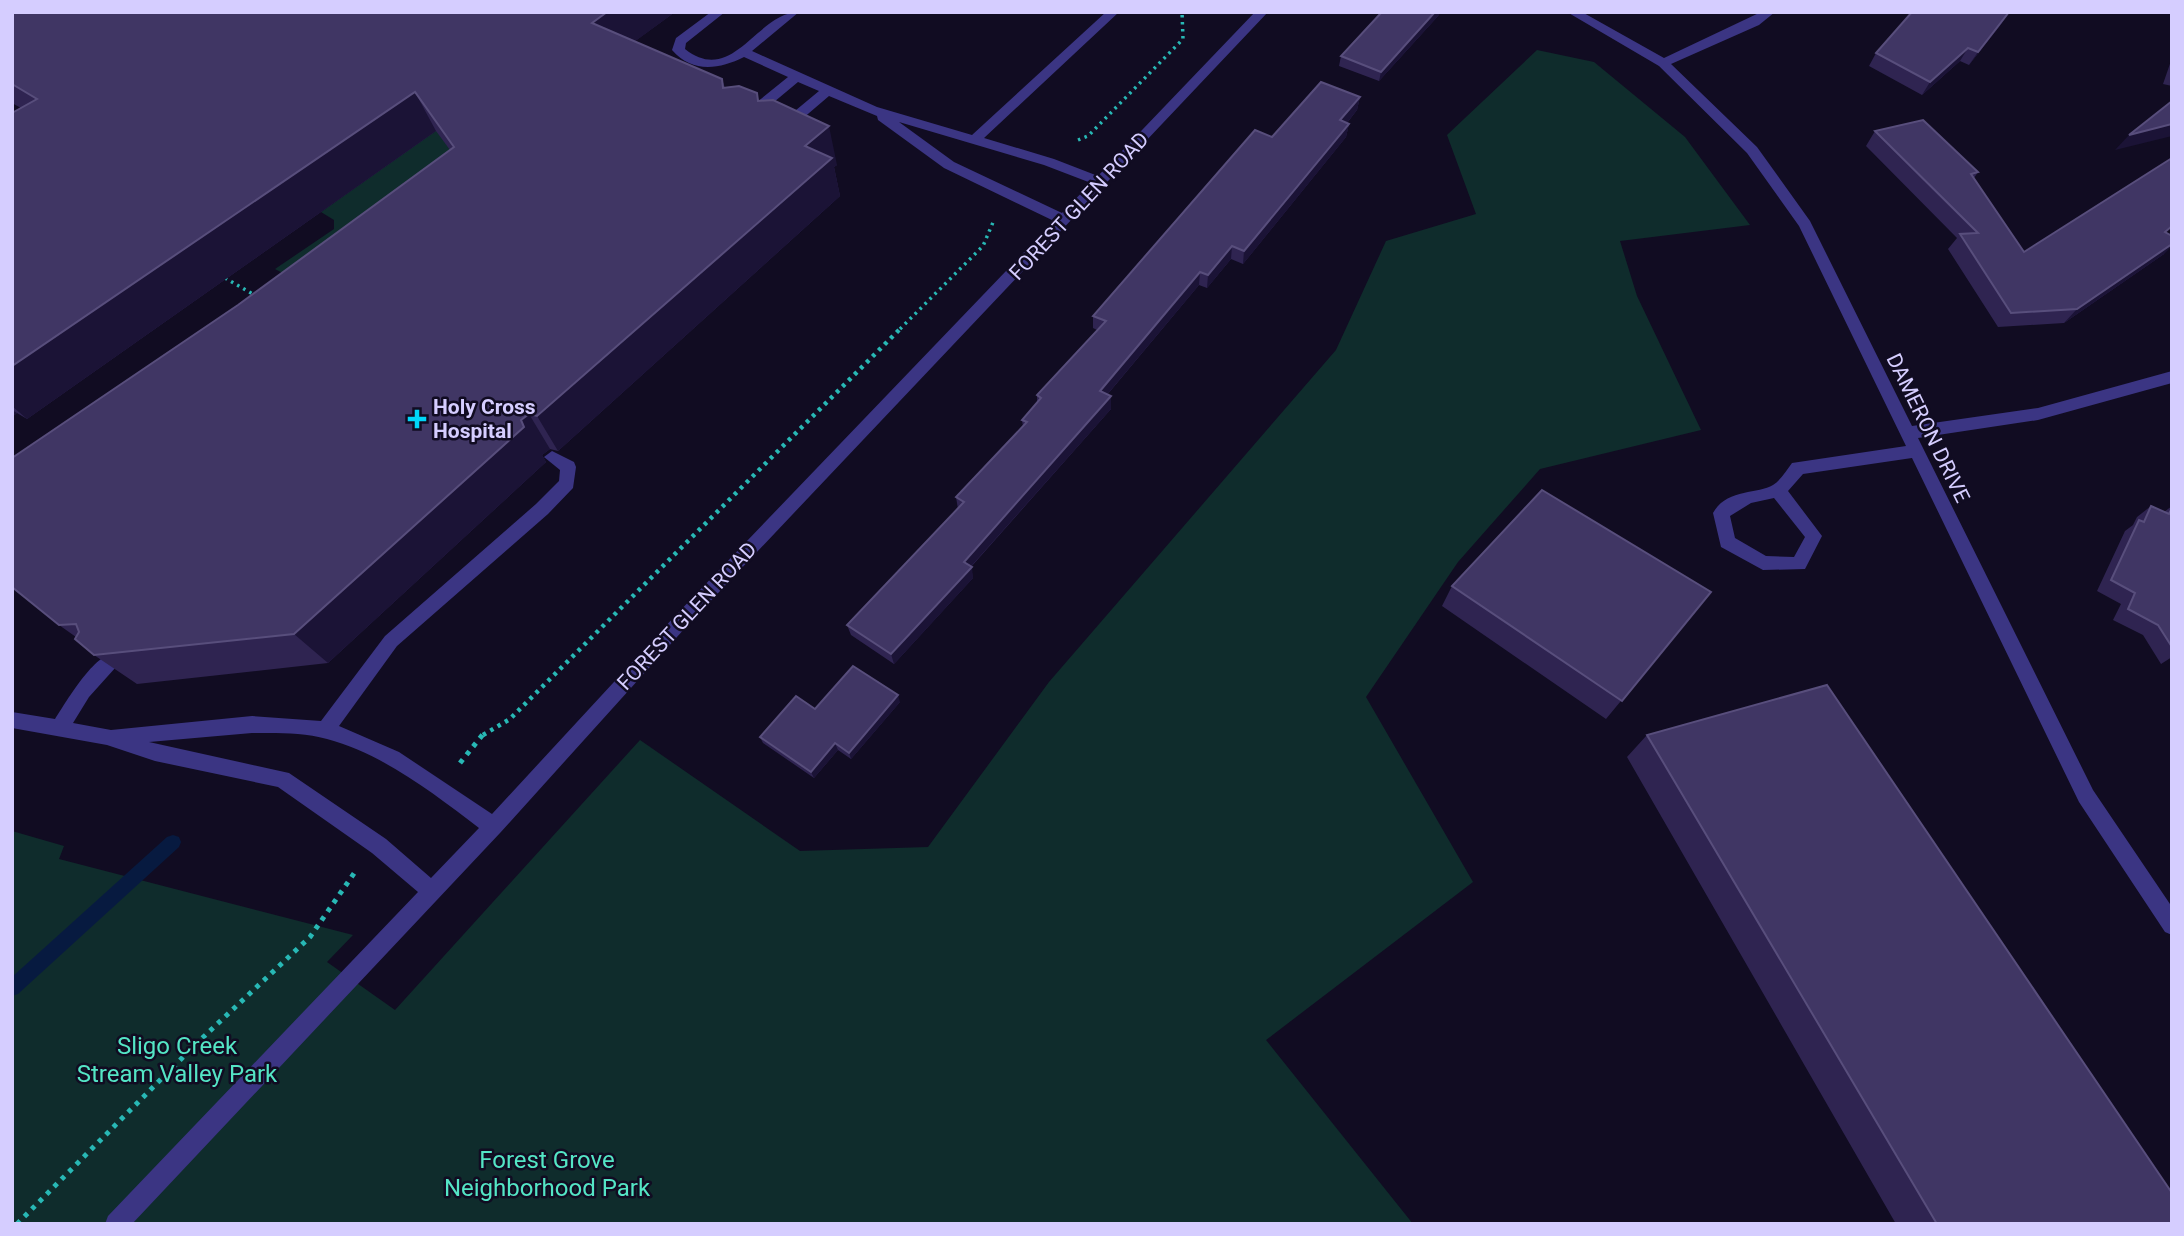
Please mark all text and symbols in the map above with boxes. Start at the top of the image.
street label: FOREST GLEN ROAD [1004,127,1154,285]
street label: DAMERON DRIVE [1882,350,1975,507]
place label: Holy Cross Hospital [433,395,536,443]
marker: Holy Cross Hospital [407,409,427,429]
street label: FOREST GLEN ROAD [612,537,762,695]
park label: Sligo Creek Stream Valley Park [77,1032,278,1088]
park label: Forest Grove Neighborhood Park [444,1146,651,1202]

